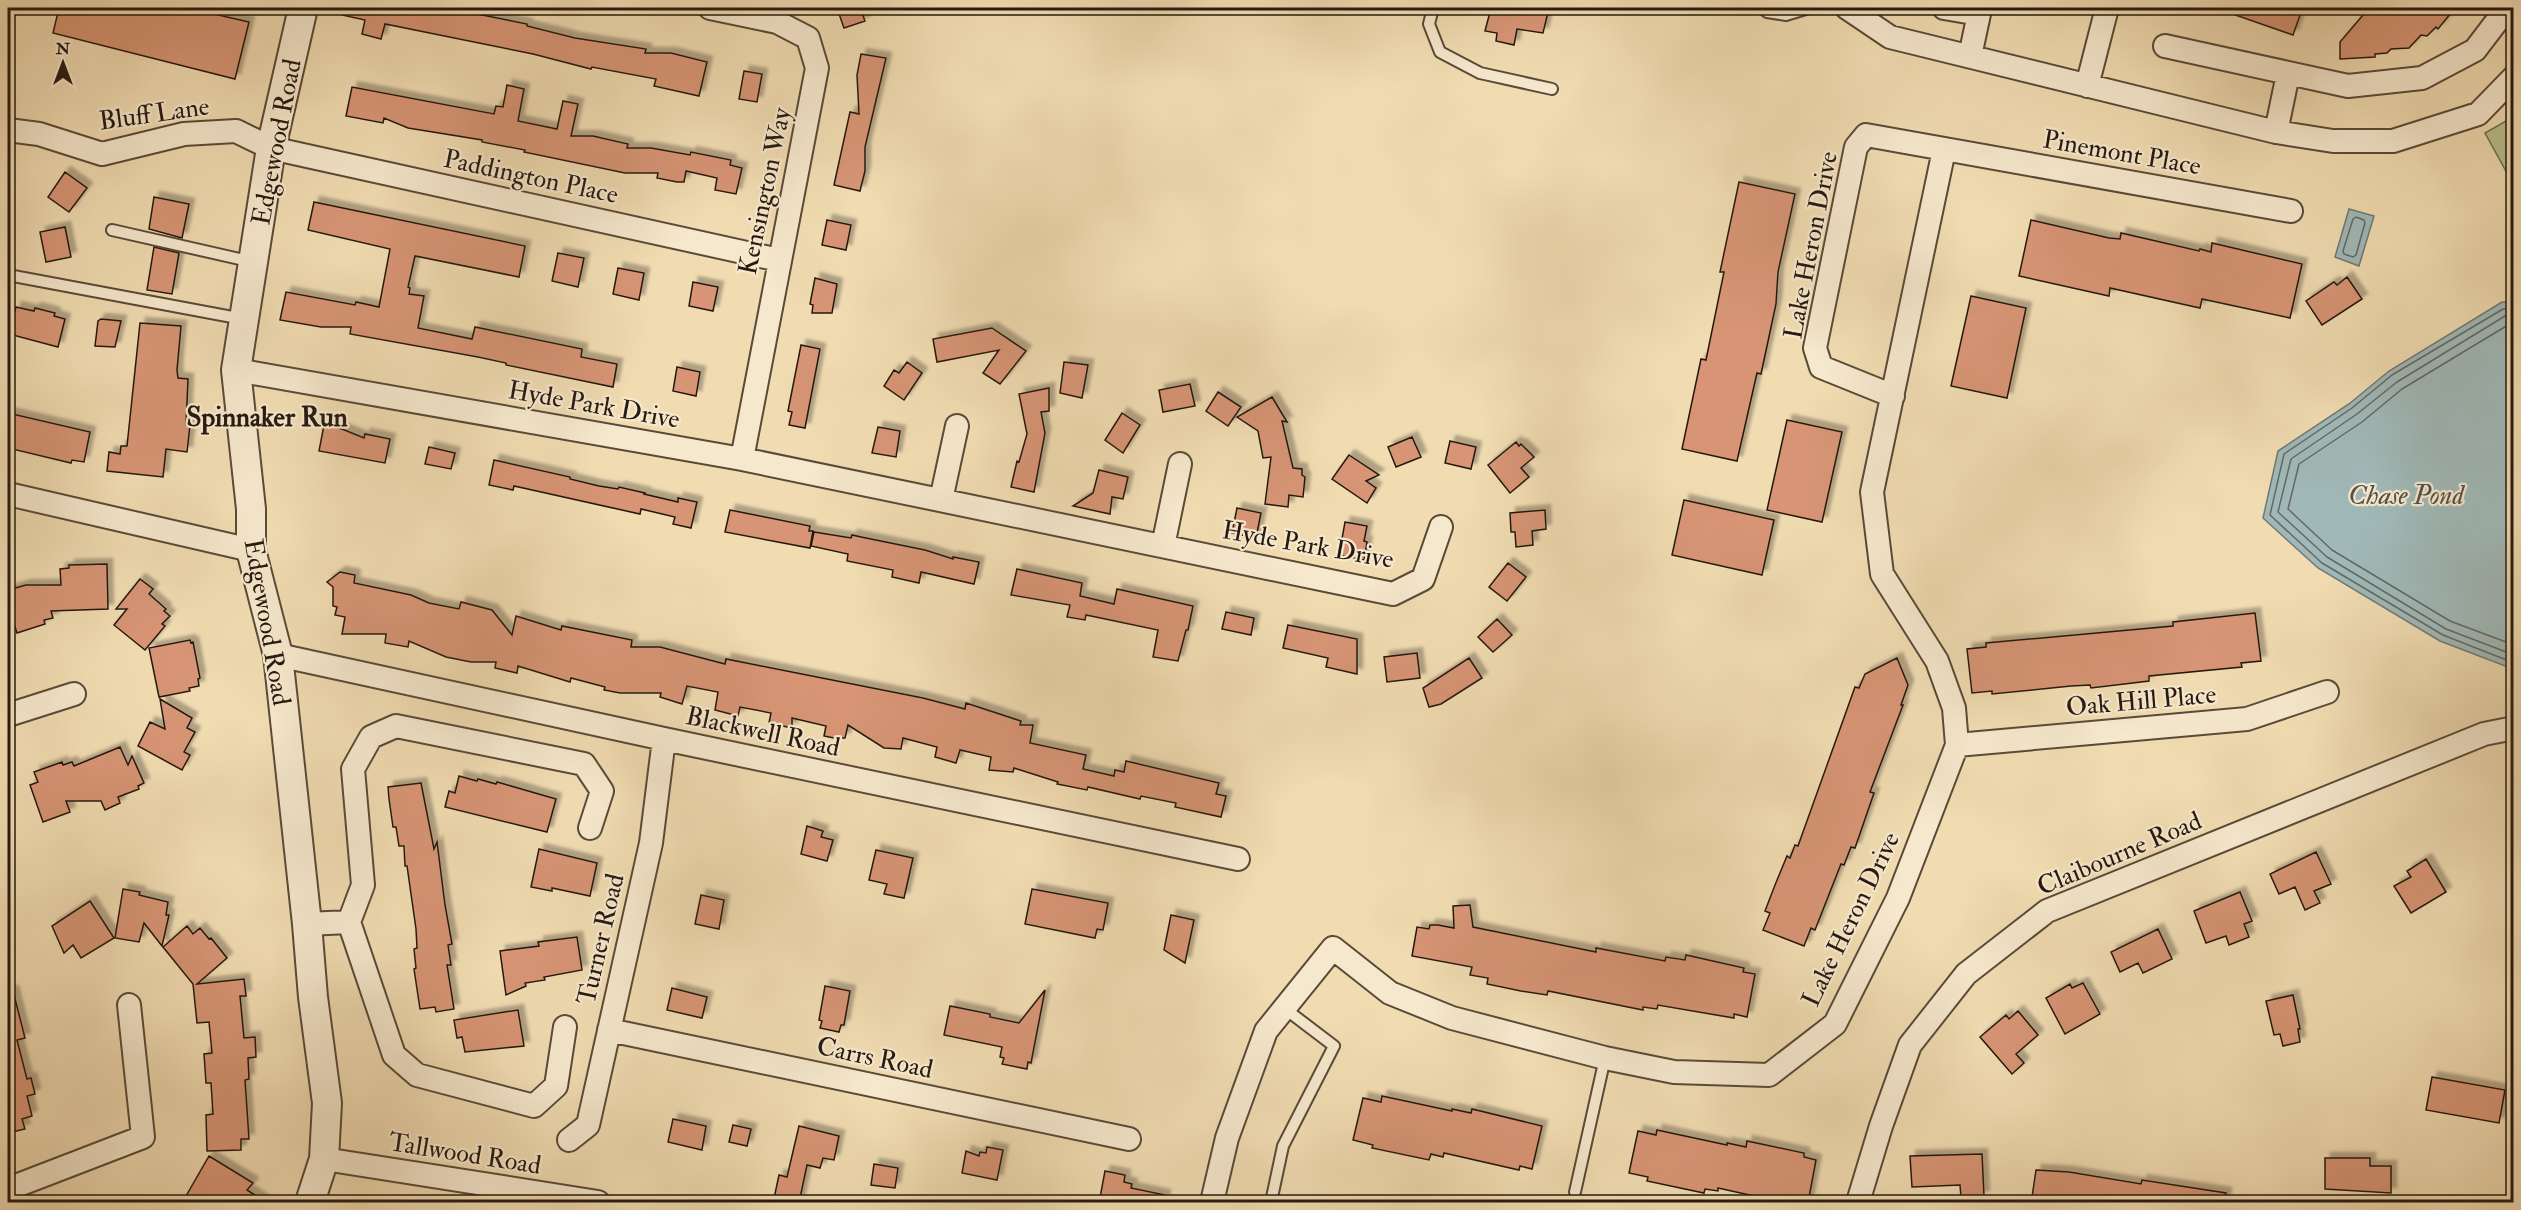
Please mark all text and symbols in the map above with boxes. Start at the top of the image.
north arrow [33,33,93,93]
text: N [55,39,71,59]
street label: Edgewood Road [245,56,309,228]
street label: Bluff Lane [97,90,211,138]
street label: Kensington Way [732,104,798,278]
street label: Pinemont Place [2040,123,2203,183]
street label: Paddington Place [441,143,621,211]
street label: Lake Heron Drive [1777,149,1845,342]
street label: Hyde Park Drive [506,374,682,436]
district label: Spinnaker Run [186,401,348,435]
water label: Chase Pond [2348,479,2465,512]
street label: Hyde Park Drive [1220,514,1396,576]
street label: Edgewood Road [237,536,297,708]
street label: Oak Hill Place [2065,678,2218,724]
street label: Blackwell Road [683,700,843,764]
street label: Claibourne Road [2032,805,2207,903]
street label: Lake Heron Drive [1795,827,1907,1012]
street label: Turner Road [570,870,632,1008]
street label: Carrs Road [814,1030,936,1086]
street label: Tallwood Road [386,1126,543,1182]

